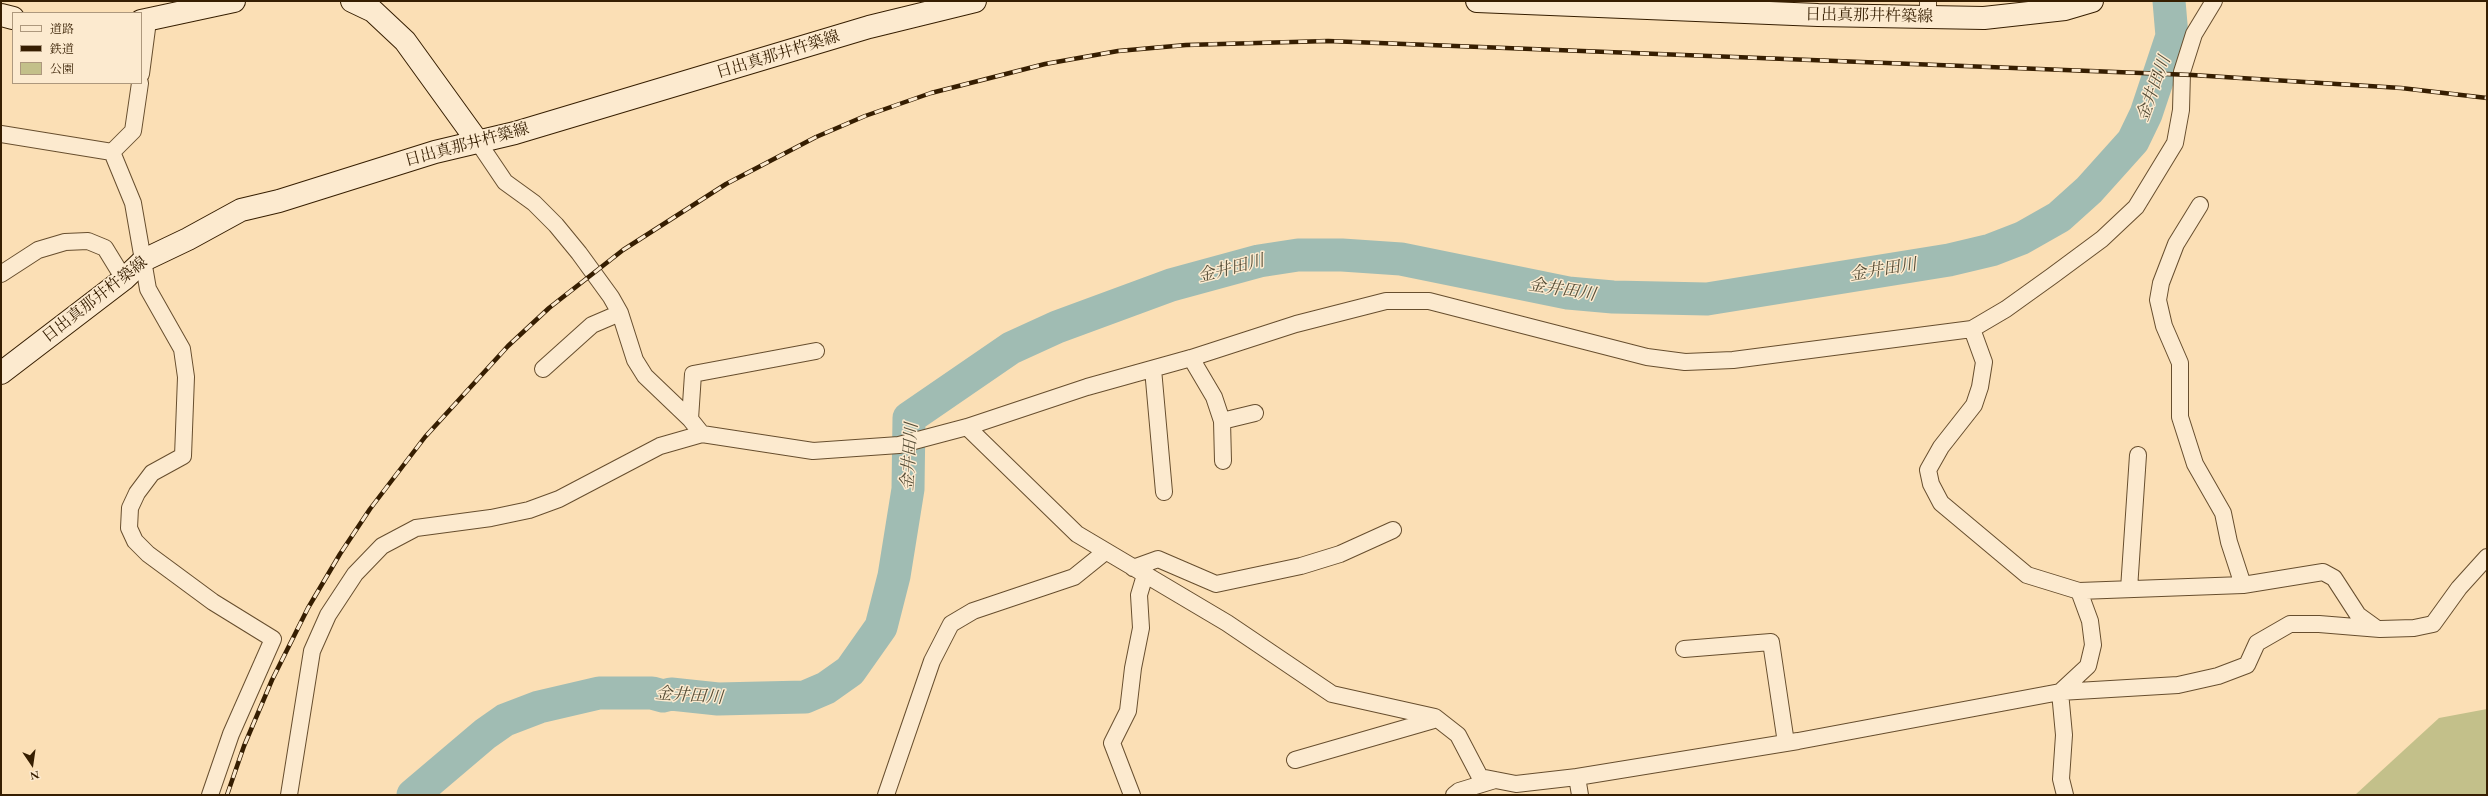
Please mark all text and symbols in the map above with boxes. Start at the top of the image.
street label: 日出真那井杵築線 [1805,5,1933,27]
legend [12,12,142,84]
text: 道路 [50,21,74,37]
street label: 日出真那井杵築線 [714,27,842,83]
text: 鉄道 [50,41,74,57]
water label: 金井田川 [2133,54,2175,124]
text: 公園 [50,61,74,77]
street label: 日出真那井杵築線 [403,119,531,171]
water label: 金井田川 [1196,251,1266,287]
street label: 日出真那井杵築線 [39,253,151,347]
water label: 金井田川 [1848,255,1918,285]
water label: 金井田川 [1527,275,1597,305]
water label: 金井田川 [897,422,923,492]
water label: 金井田川 [654,683,724,709]
north arrow [12,744,52,784]
text: N [29,768,41,784]

